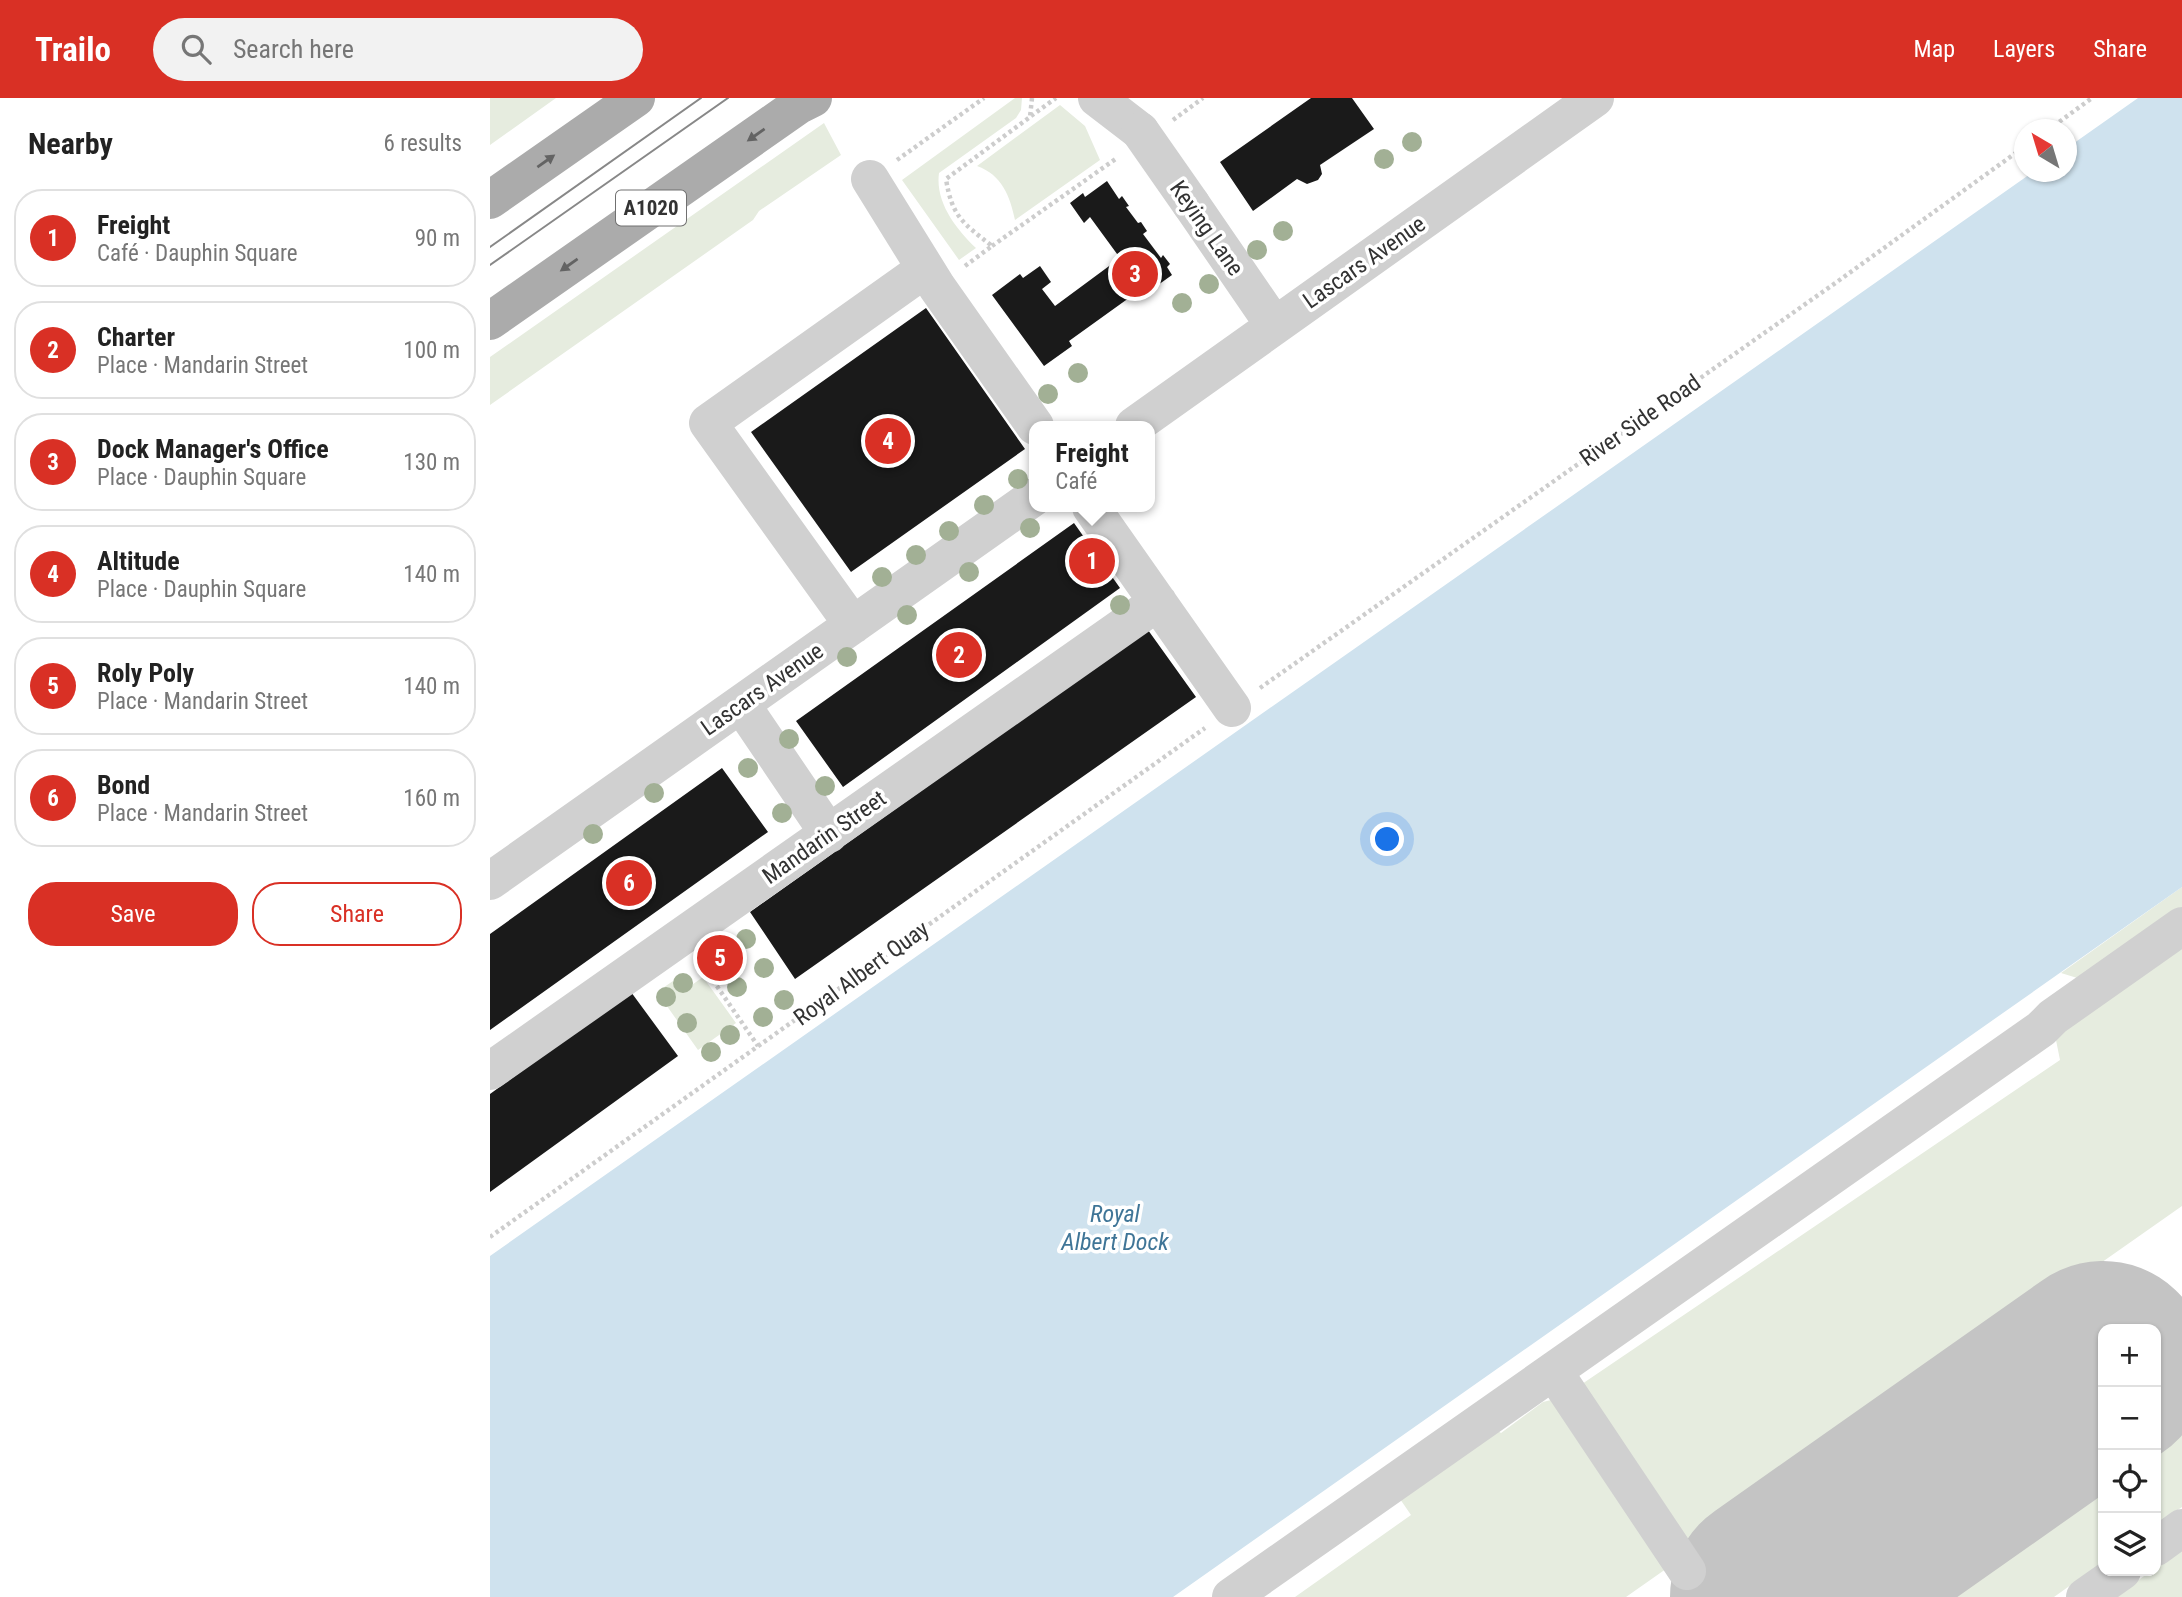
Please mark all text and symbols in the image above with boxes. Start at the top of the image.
search box [153,18,643,81]
text: Trailo [35,30,111,69]
icon: search [177,30,215,68]
text: Search here [233,34,354,64]
text: Map [1914,35,1955,63]
text: Layers [1993,35,2055,63]
text: Share [2093,35,2147,63]
north arrow [2014,119,2077,182]
text: Nearby [28,126,113,161]
one-way arrow [747,128,765,142]
text: 6 results [384,130,462,157]
one-way arrow [537,154,555,168]
street label: Keying Lane [1164,176,1249,281]
road number: A1020 [616,190,686,226]
text: Freight [97,210,170,240]
street label: Lascars Avenue [1298,210,1431,315]
text: 1 [47,225,59,252]
text: 90 m [415,225,460,252]
text: Café · Dauphin Square [97,240,298,267]
pin: 3 [1112,248,1158,300]
one-way arrow [560,258,578,272]
text: Charter [97,322,175,352]
text: 2 [47,337,59,364]
text: 100 m [403,337,460,364]
text: Place · Mandarin Street [97,352,308,379]
street label: River Side Road [1575,369,1706,472]
pin: 4 [865,415,911,467]
popup [1029,421,1155,512]
text: Dock Manager's Office [97,434,329,464]
text: Freight [1055,438,1129,468]
text: 3 [47,449,59,476]
text: 130 m [403,449,460,476]
text: Place · Dauphin Square [97,464,306,491]
text: Café [1055,468,1097,495]
pin: 1 [1069,535,1115,587]
text: Altitude [97,546,180,576]
text: 4 [47,561,59,588]
text: 140 m [403,561,460,588]
text: Place · Dauphin Square [97,576,306,603]
pin: 2 [936,629,982,681]
street label: Lascars Avenue [696,637,829,742]
text: Roly Poly [97,658,194,688]
text: 5 [47,673,59,700]
text: 140 m [403,673,460,700]
text: Place · Mandarin Street [97,688,308,715]
text: Bond [97,770,150,800]
text: 6 [47,785,59,812]
text: 160 m [403,785,460,812]
street label: Mandarin Street [757,785,891,890]
text: Place · Mandarin Street [97,800,308,827]
your location [1370,822,1404,856]
pin: 6 [606,857,652,909]
button: Save [28,882,238,946]
button: Share [252,882,462,946]
street label: Royal Albert Quay [789,915,934,1031]
pin: 5 [697,932,743,984]
water label: Royal Albert Dock [1060,1200,1169,1256]
map controls [2098,1324,2161,1576]
button: + [2098,1324,2161,1387]
button: − [2098,1387,2161,1450]
button: locate [2098,1450,2161,1513]
button: layers [2098,1513,2161,1576]

